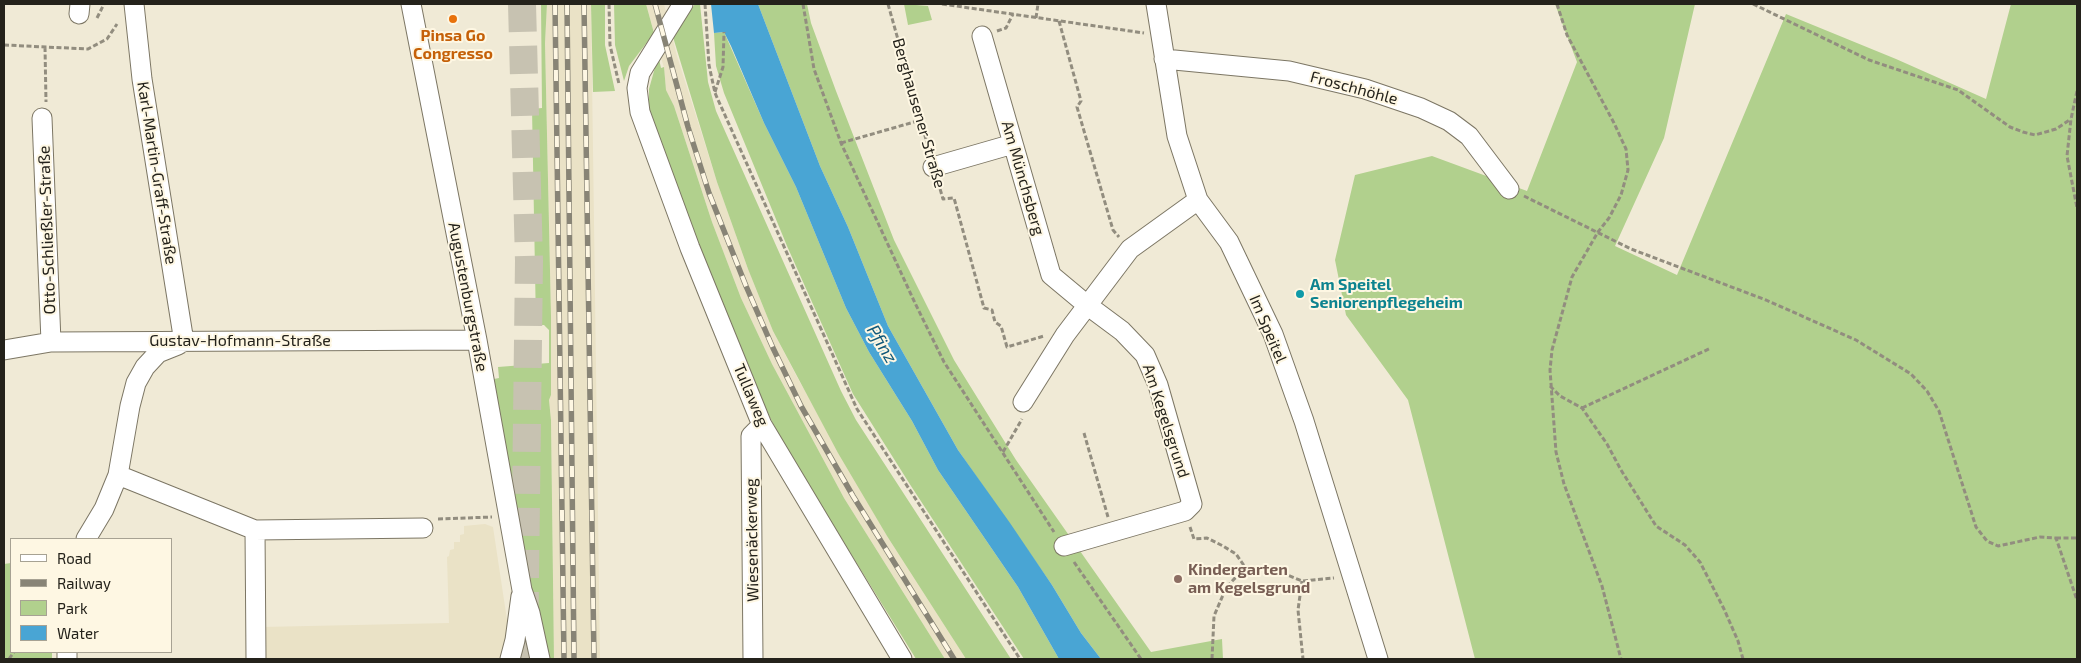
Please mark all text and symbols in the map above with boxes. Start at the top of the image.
marker: Pinsa Go Congresso [447,13,459,25]
place label: Pinsa Go Congresso [413,26,493,64]
street label: Berghausener Straße [888,36,950,190]
street label: Froschhöhle [1308,67,1400,109]
street label: Karl-Martin-Graff-Straße [133,80,181,266]
street label: Am Münchsberg [997,119,1049,237]
street label: Otto-Schließler-Straße [34,145,60,315]
street label: Augustenburgstraße [444,221,492,373]
place label: Am Speitel Seniorenpflegeheim [1310,275,1463,313]
marker: Am Speitel Seniorenpflegeheim [1294,288,1306,300]
street label: Im Speitel [1245,292,1291,366]
water label: Pfinz [862,321,902,367]
street label: Gustav-Hofmann-Straße [149,331,331,351]
street label: Tullaweg [729,361,773,429]
street label: Am Kegelsgrund [1139,362,1193,480]
street label: Wiesenäckerweg [741,478,763,602]
legend [10,538,172,653]
text: Road [57,549,92,567]
place label: Kindergarten am Kegelsgrund [1188,560,1310,598]
marker: Kindergarten am Kegelsgrund [1172,573,1184,585]
text: Railway [57,574,111,592]
text: Park [57,599,88,617]
text: Water [57,624,99,642]

